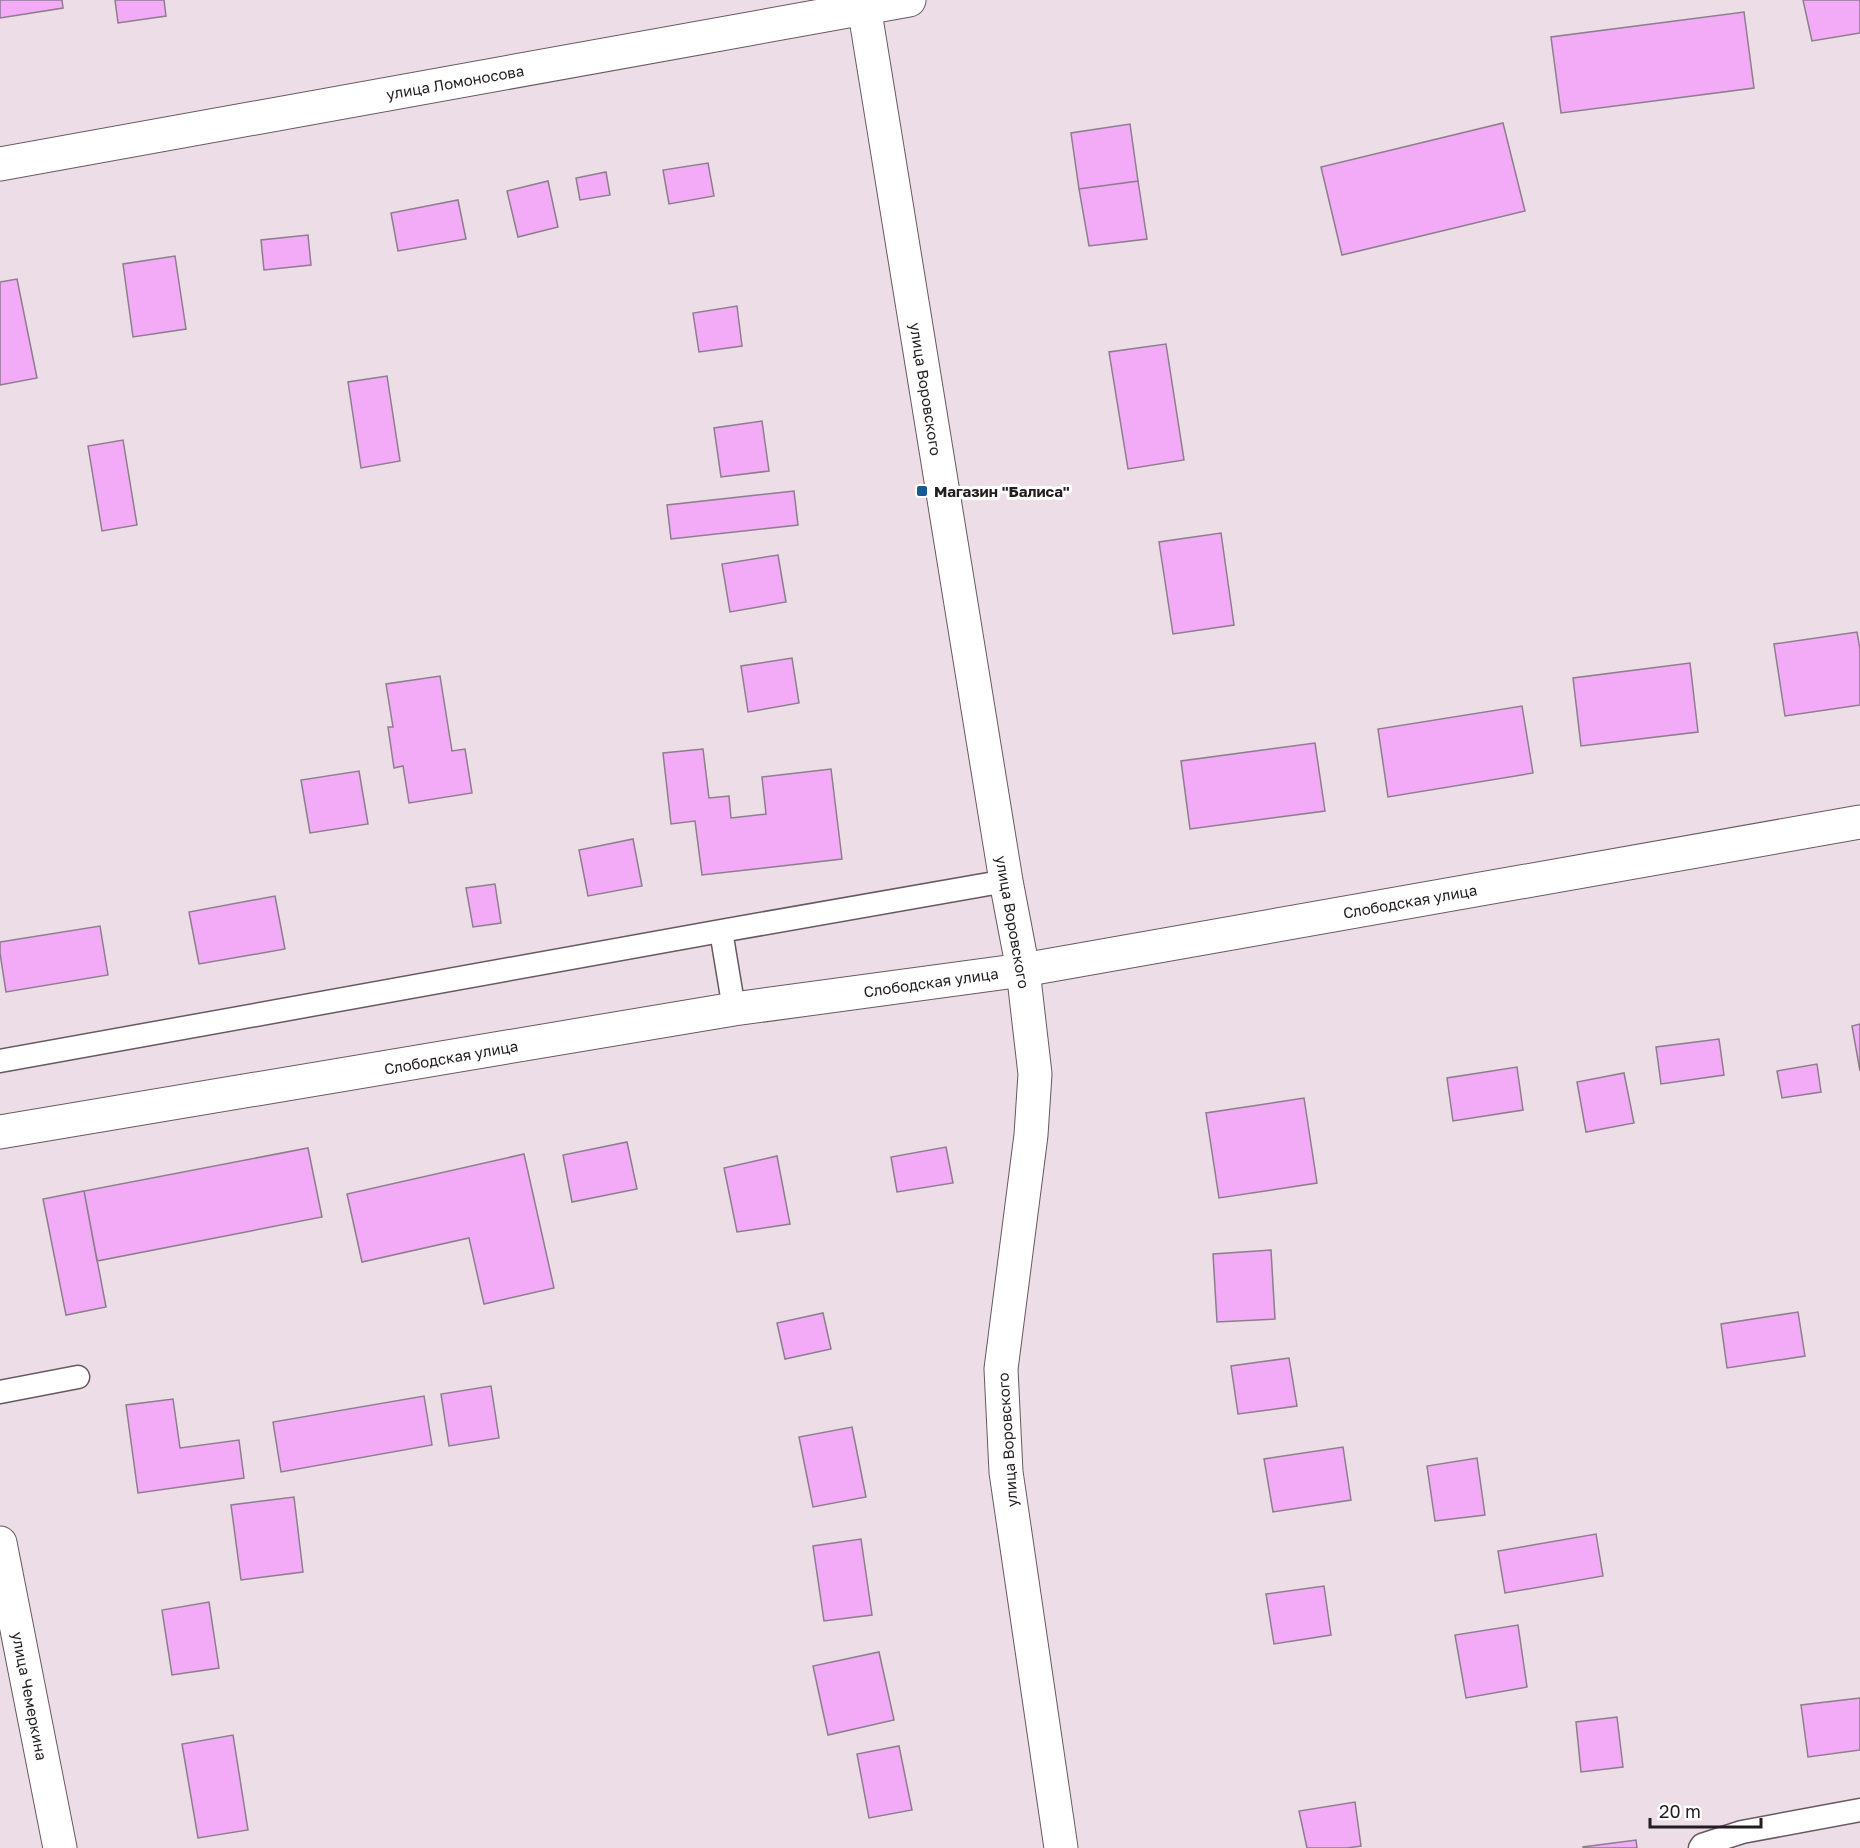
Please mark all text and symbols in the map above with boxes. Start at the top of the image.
street label: улица Ломоносова [385,61,525,103]
street label: улица Воровского [907,321,945,457]
place label: Магазин "Балиса" [934,482,1070,500]
marker: Магазин "Балиса" [915,484,929,498]
street label: улица Воровского [992,854,1034,990]
street label: Слободская улица [1342,880,1478,922]
street label: Слободская улица [863,964,999,1000]
street label: Слободская улица [383,1036,519,1078]
street label: улица Воровского [993,1372,1021,1508]
street label: улица Чемеркина [9,1630,51,1762]
scale bar [1650,1791,1761,1829]
text: 20 m [1659,1800,1701,1822]

